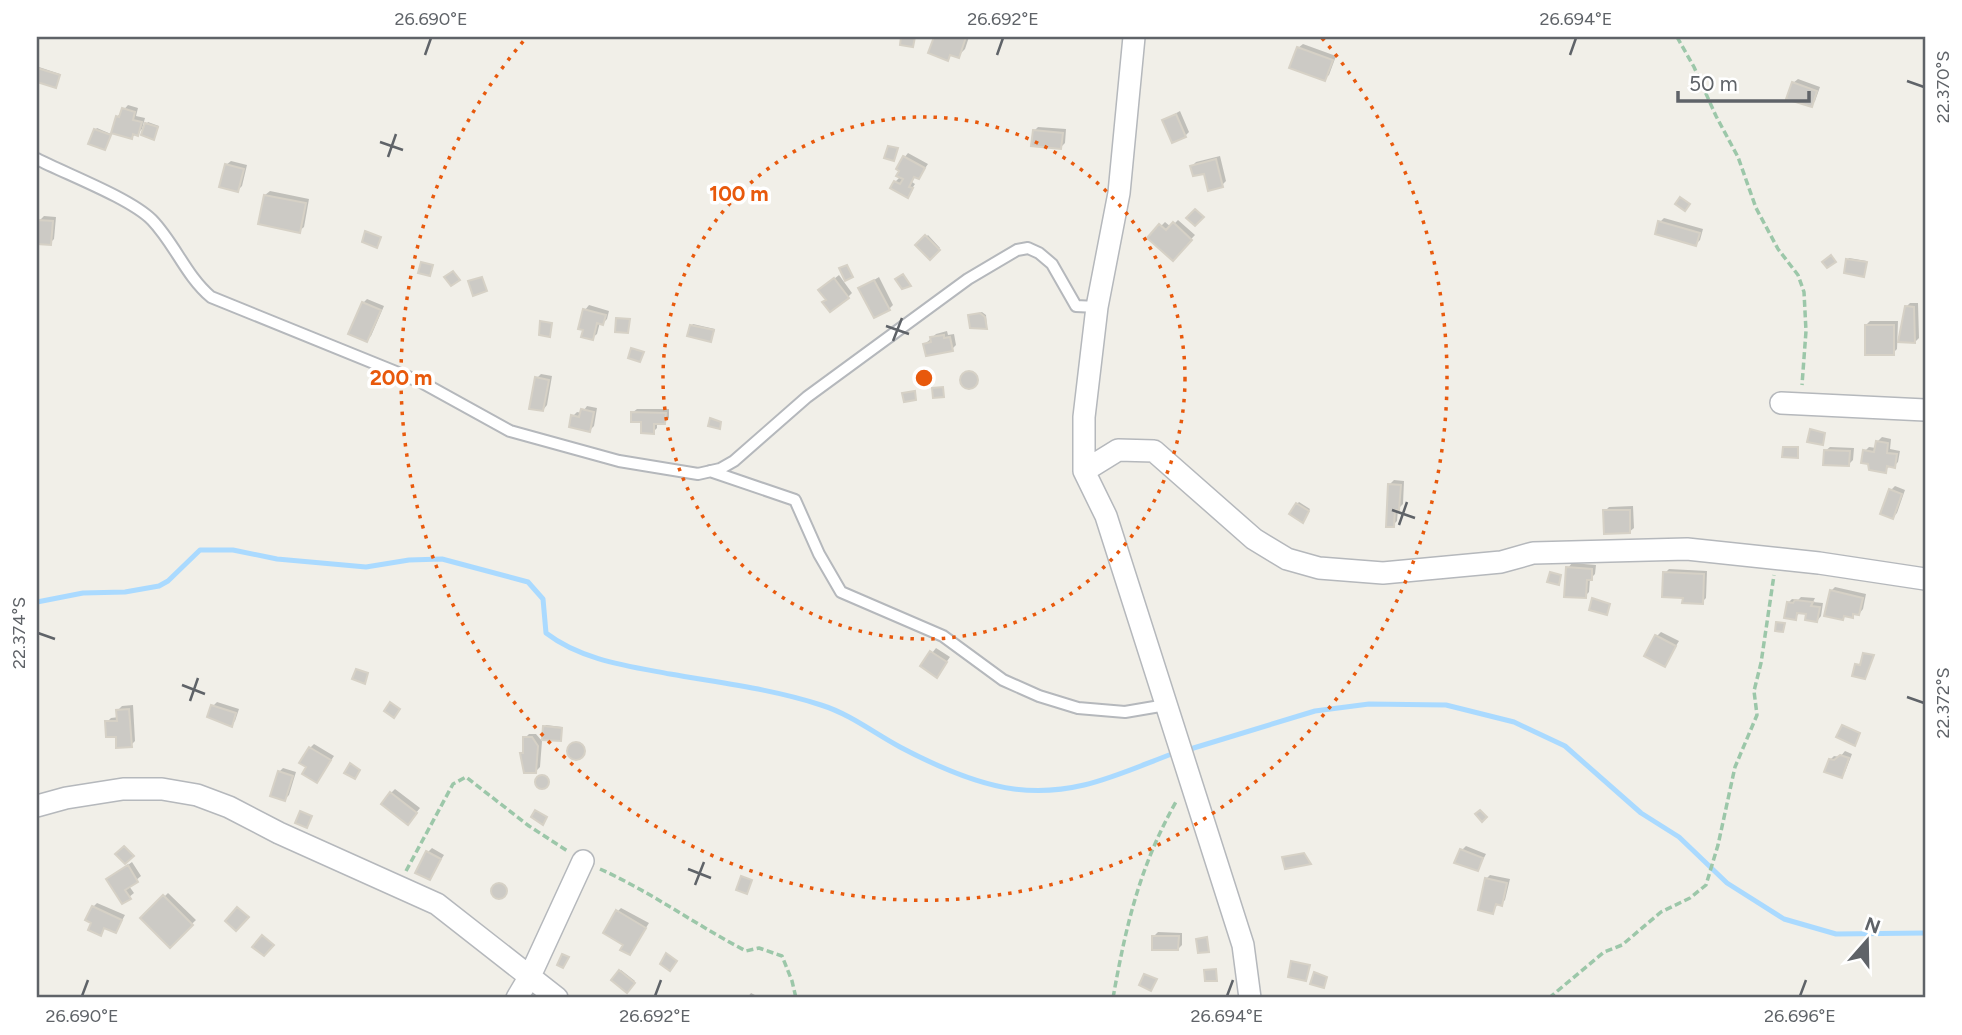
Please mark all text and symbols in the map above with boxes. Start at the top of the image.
text: 26.690°E [394,8,468,30]
text: 26.692°E [967,8,1039,30]
text: 26.694°E [1540,8,1612,30]
text: 22.370°S [1932,51,1954,123]
scale bar [1678,60,1810,104]
text: 50 m [1689,71,1738,96]
text: 100 m [709,181,769,206]
text: 200 m [370,365,432,390]
centre of rings [912,366,936,390]
text: 22.374°S [8,597,30,669]
text: 22.372°S [1932,667,1954,739]
north arrow [1832,906,1902,976]
text: N [1862,912,1883,939]
text: 26.690°E [45,1005,119,1027]
text: 26.692°E [619,1005,691,1027]
text: 26.694°E [1191,1005,1263,1027]
text: 26.696°E [1764,1005,1836,1027]

